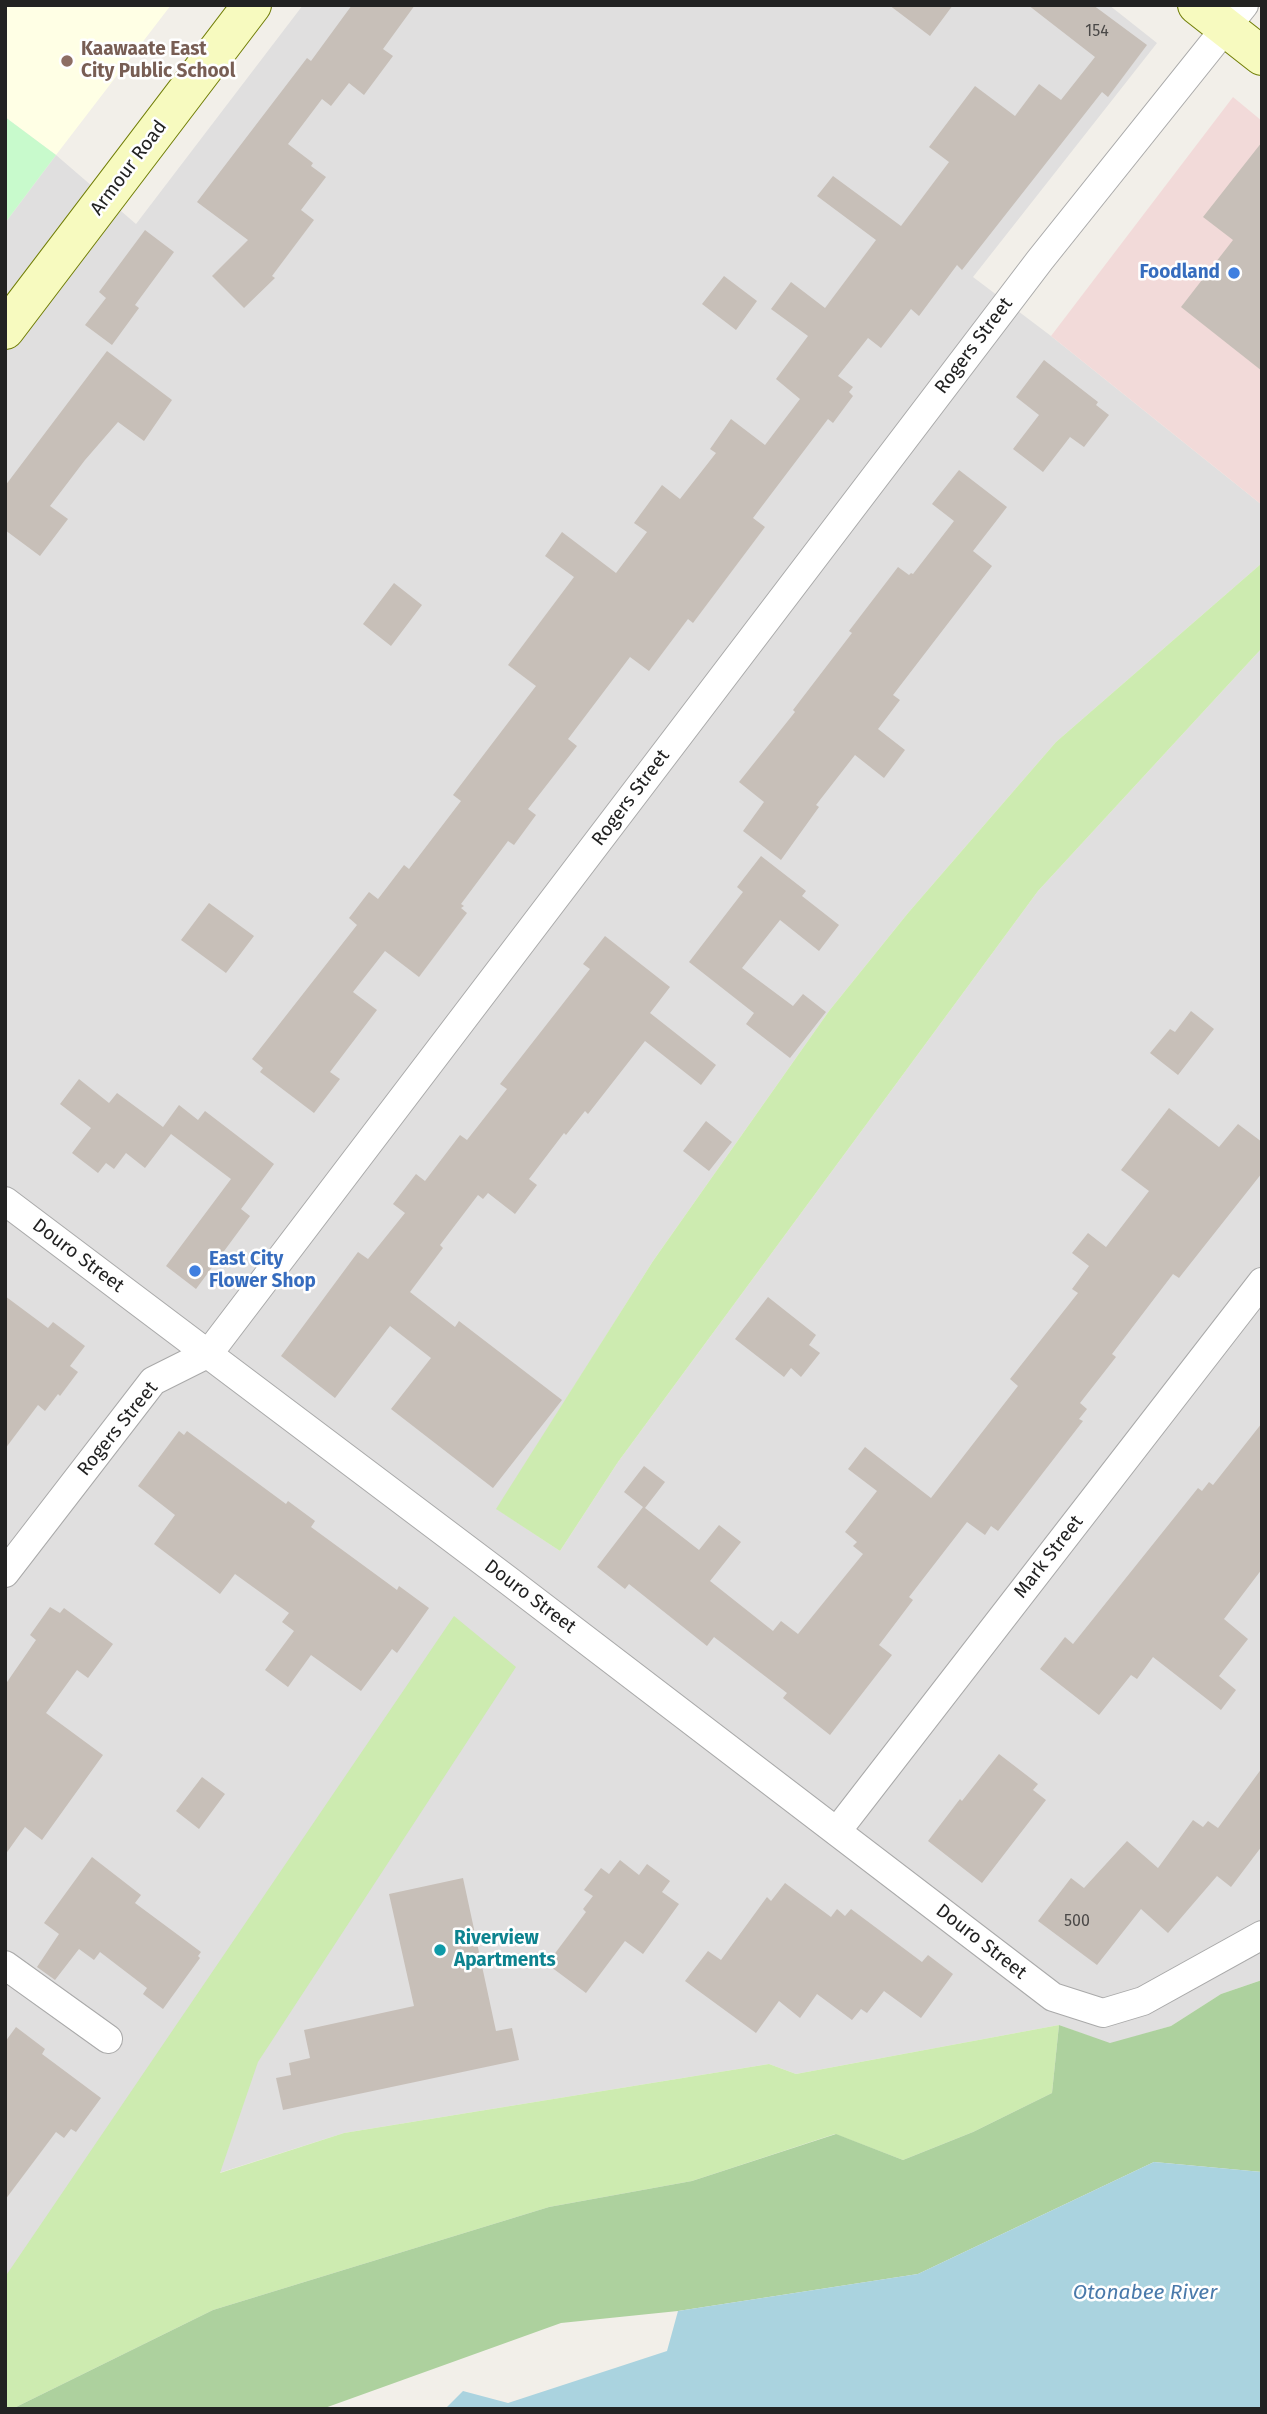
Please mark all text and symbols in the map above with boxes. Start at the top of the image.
house number: 154 [1085,22,1109,42]
place label: Kaawaate East City Public School [81,39,235,83]
marker: Kaawaate East City Public School [59,53,75,69]
street label: Armour Road [86,116,172,220]
place label: Foodland [1139,262,1220,284]
marker: Foodland [1226,265,1242,281]
street label: Rogers Street [930,293,1018,399]
street label: Rogers Street [587,745,675,851]
street label: Douro Street [28,1214,128,1298]
place label: East City Flower Shop [209,1249,316,1293]
marker: East City Flower Shop [187,1263,203,1279]
street label: Rogers Street [73,1377,163,1481]
street label: Mark Street [1010,1511,1088,1603]
street label: Douro Street [480,1555,580,1639]
street label: Douro Street [931,1900,1031,1984]
house number: 500 [1064,1912,1090,1932]
place label: Riverview Apartments [454,1928,556,1972]
marker: Riverview Apartments [432,1942,448,1958]
water label: Otonabee River [1073,2280,1217,2306]

